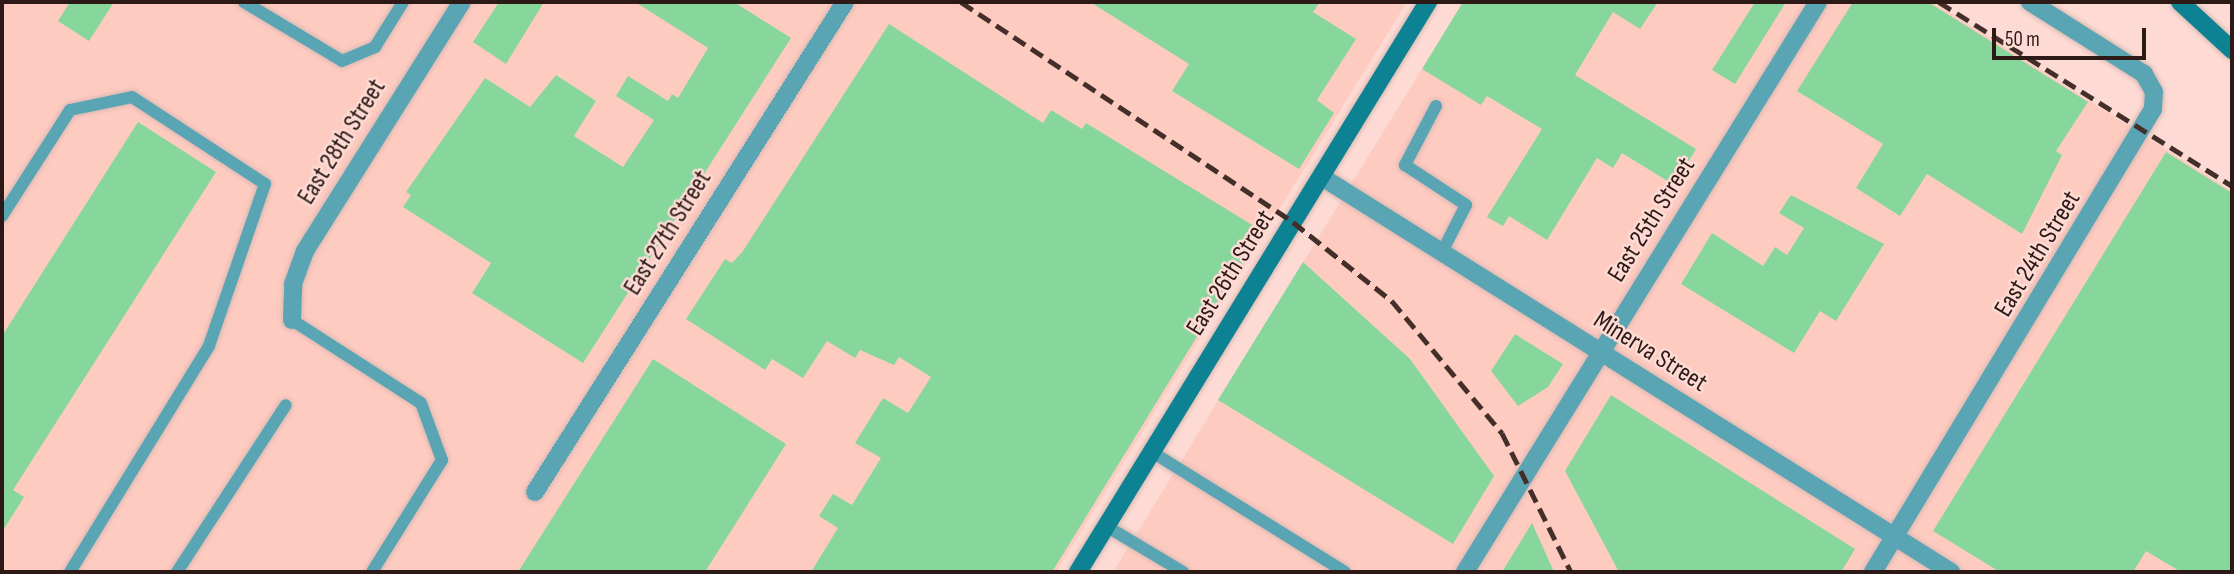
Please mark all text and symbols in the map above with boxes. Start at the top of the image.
scale bar [1996,14,2150,58]
text: 50 m [2005,27,2040,52]
street label: East 28th Street [291,74,393,210]
street label: East 25th Street [1601,152,1703,288]
street label: East 27th Street [617,165,719,301]
street label: East 24th Street [1988,185,2088,323]
street label: East 26th Street [1180,205,1282,341]
street label: Minerva Street [1587,305,1713,399]

